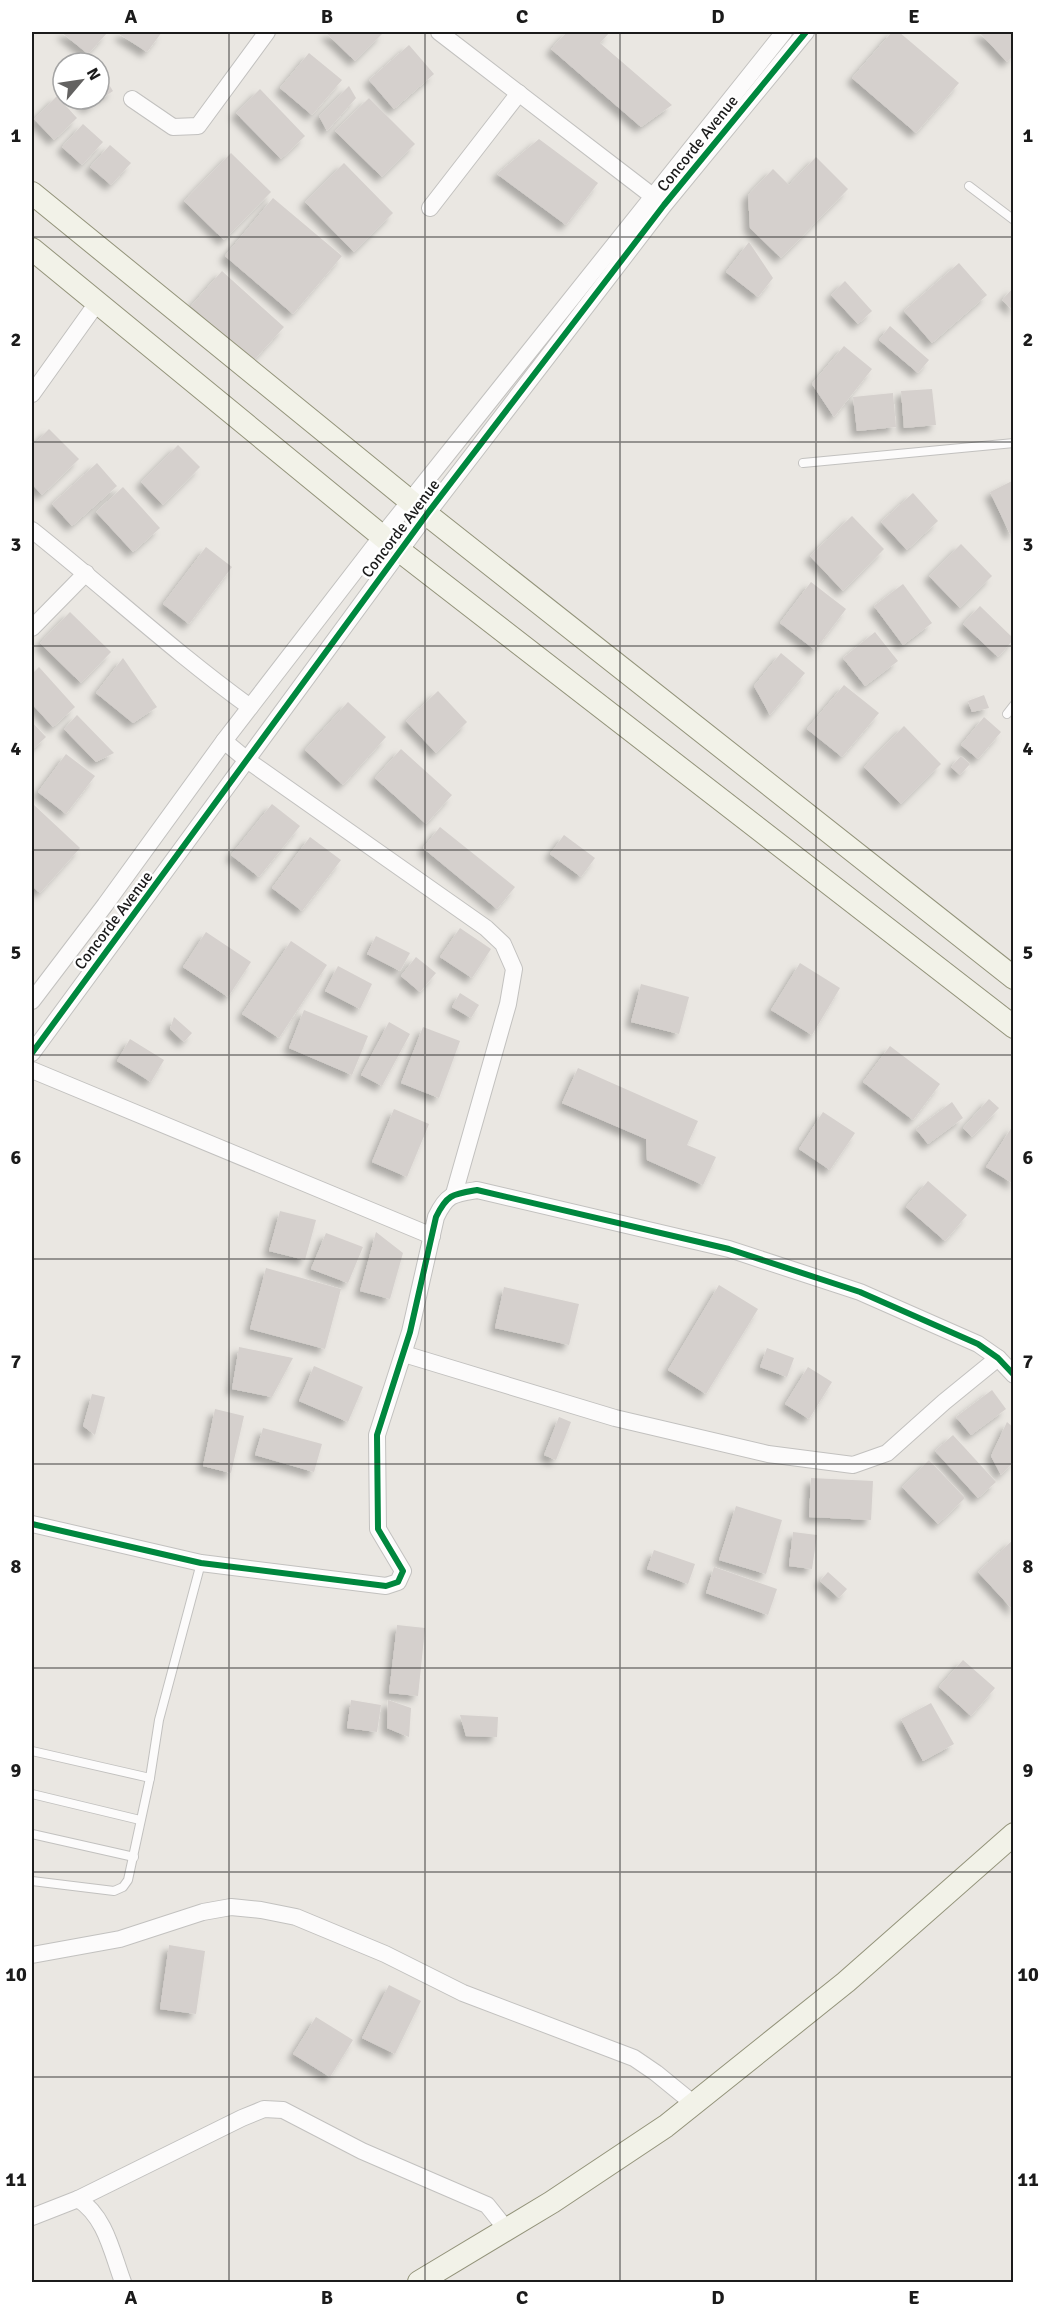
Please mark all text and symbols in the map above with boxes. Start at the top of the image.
text: A [125,4,138,29]
text: B [321,4,333,29]
text: C [516,4,528,29]
text: D [711,4,725,29]
text: E [908,4,920,29]
north arrow [51,51,111,111]
text: N [82,64,105,84]
street label: Concorde Avenue [653,91,743,196]
text: 1 [11,123,22,148]
text: 1 [1023,123,1034,148]
text: 2 [11,327,21,352]
text: 2 [1023,327,1033,352]
street label: Concorde Avenue [357,475,444,582]
text: 3 [11,532,21,557]
text: 3 [1023,532,1033,557]
text: 4 [11,736,22,761]
text: 4 [1023,736,1034,761]
street label: Concorde Avenue [70,867,157,974]
text: 5 [11,940,21,965]
text: 5 [1023,940,1033,965]
text: 6 [11,1145,22,1170]
text: 6 [1023,1145,1034,1170]
text: 7 [11,1349,22,1374]
text: 7 [1023,1349,1034,1374]
text: 8 [11,1554,22,1579]
text: 8 [1023,1554,1034,1579]
text: 9 [11,1758,22,1783]
text: 9 [1023,1758,1034,1783]
text: 10 [5,1962,27,1987]
text: 10 [1017,1962,1039,1987]
text: 11 [5,2167,27,2192]
text: 11 [1017,2167,1039,2192]
text: A [125,2285,138,2310]
text: B [321,2285,333,2310]
text: C [516,2285,528,2310]
text: D [711,2285,725,2310]
text: E [908,2285,920,2310]

